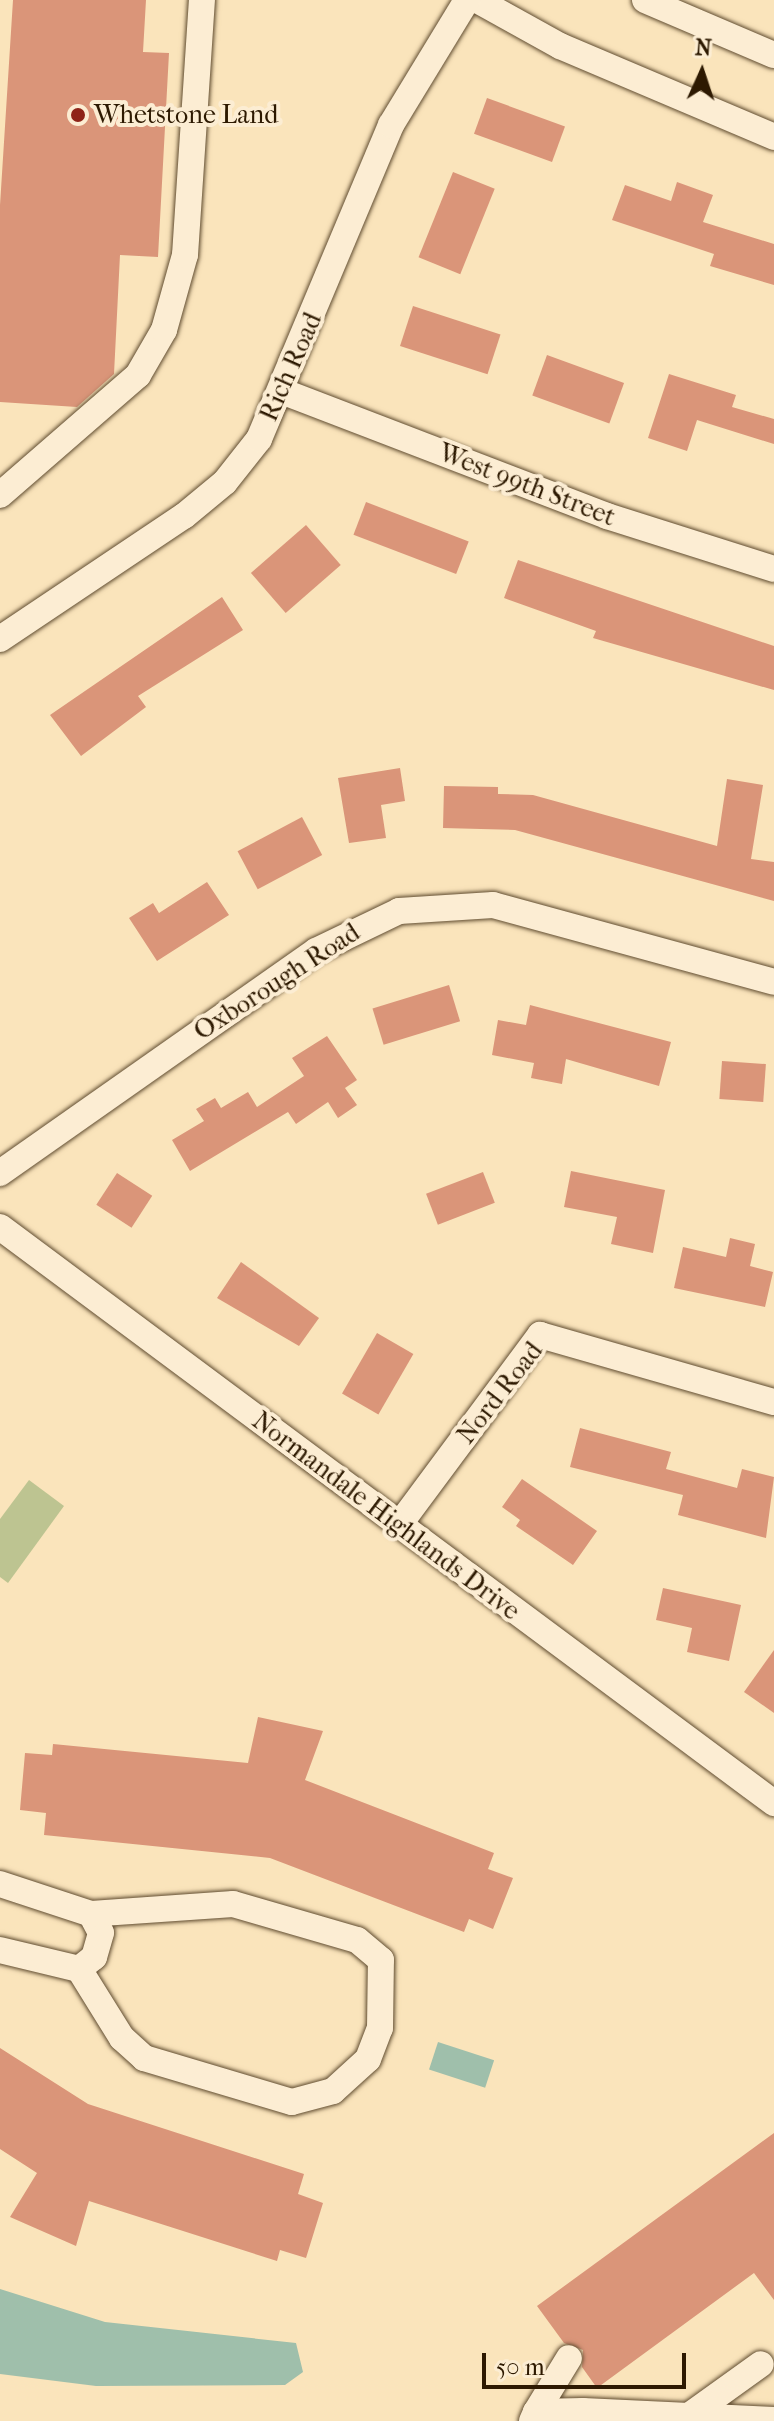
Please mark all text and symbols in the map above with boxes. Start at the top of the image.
north arrow [662,32,742,112]
text: N [694,35,712,61]
place label: Whetstone Land [94,99,278,131]
marker: Whetstone Land [69,106,87,124]
street label: Rich Road [253,308,329,426]
street label: West 99th Street [434,437,620,533]
street label: Oxborough Road [188,917,366,1047]
street label: Nord Road [451,1336,549,1450]
street label: Normandale Highlands Drive [246,1405,526,1627]
scale bar [486,2337,690,2387]
text: 50 m [496,2353,545,2381]

